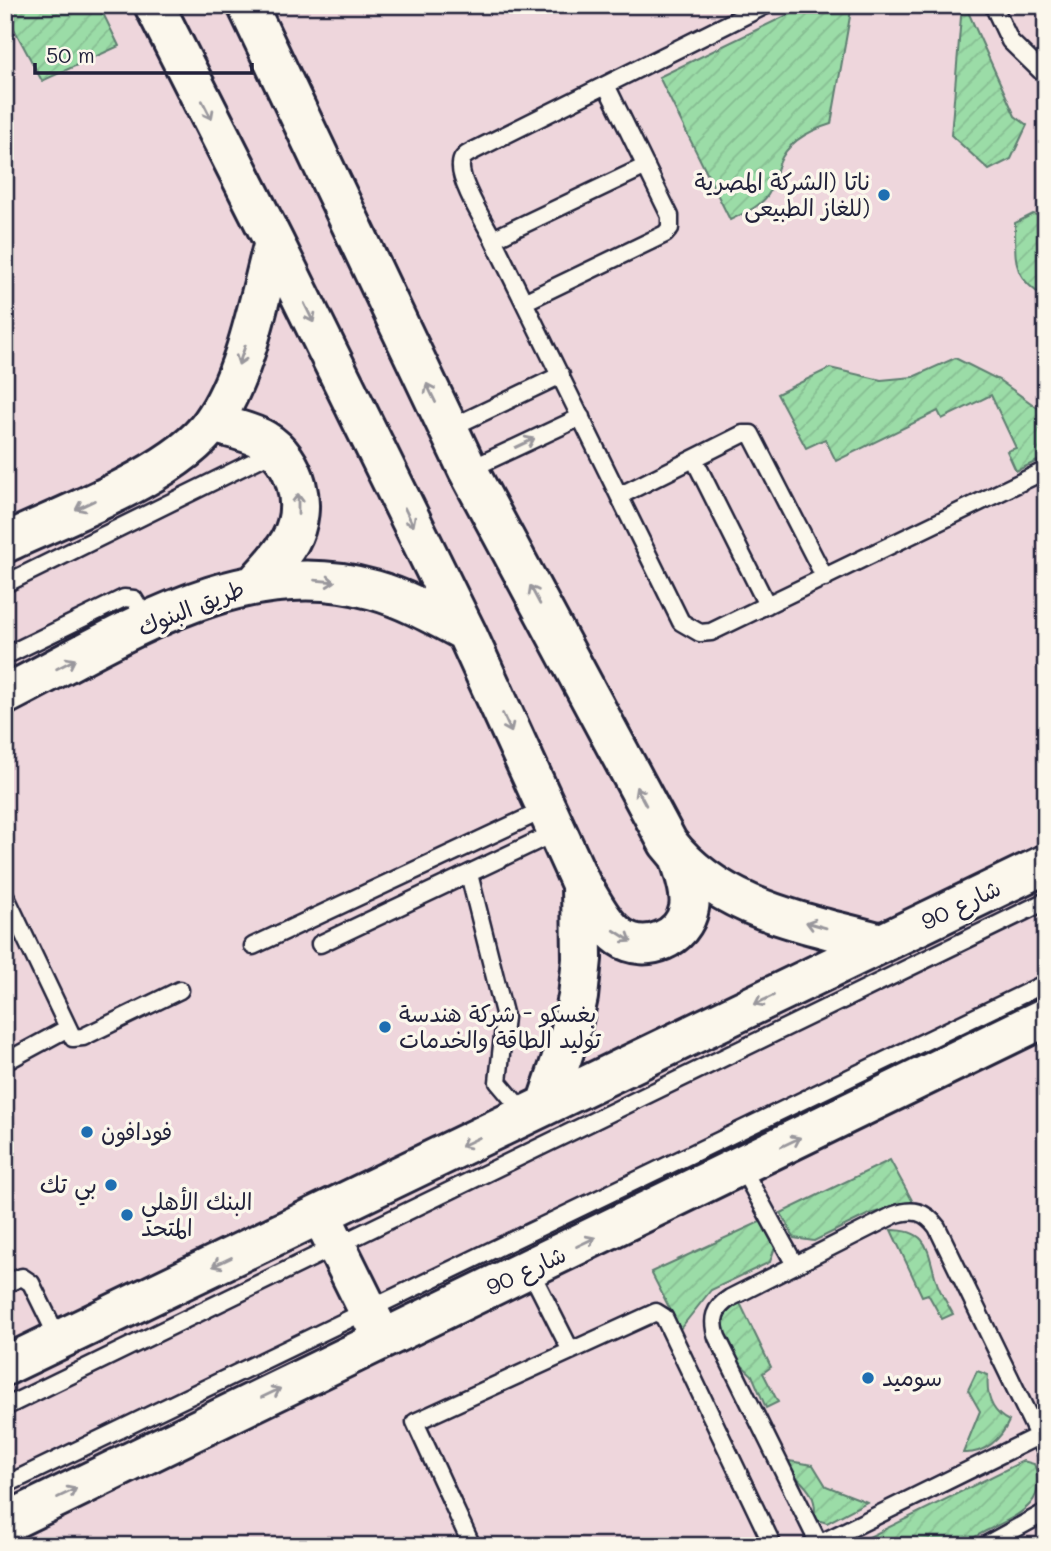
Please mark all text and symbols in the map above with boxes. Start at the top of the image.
scale bar [35,32,252,76]
text: 50 m [46,41,95,68]
one-way arrow [201,99,215,120]
place label: ناتا (الشركة المصرية للغاز الطبيعى) [694,166,870,223]
marker: ناتا (الشركة المصرية للغاز الطبيعى) [876,187,892,203]
one-way arrow [303,302,317,323]
one-way arrow [235,343,247,365]
one-way arrow [423,383,437,404]
one-way arrow [514,436,535,450]
one-way arrow [291,493,305,516]
one-way arrow [75,498,96,512]
one-way arrow [403,506,417,527]
street label: طريق البنوك [133,572,248,642]
one-way arrow [313,575,336,588]
one-way arrow [527,585,541,606]
one-way arrow [55,657,76,670]
one-way arrow [501,712,514,733]
one-way arrow [634,786,648,807]
street label: شارع 90 [916,872,1006,938]
one-way arrow [805,918,827,931]
one-way arrow [613,929,632,944]
one-way arrow [753,994,775,1007]
place label: بغسكو - شركة هندسة توليد الطاقة والخدمات [399,998,601,1054]
marker: بغسكو - شركة هندسة توليد الطاقة والخدمات [377,1019,393,1035]
place label: فودافون [101,1116,172,1147]
marker: فودافون [79,1124,95,1140]
one-way arrow [780,1134,801,1148]
one-way arrow [460,1135,481,1149]
place label: بي تك [40,1169,97,1206]
marker: بي تك [103,1177,119,1193]
place label: البنك الأهلي المتحد [141,1186,252,1242]
marker: البنك الأهلي المتحد [119,1207,135,1223]
one-way arrow [575,1235,596,1249]
street label: شارع 90 [481,1239,571,1303]
one-way arrow [212,1256,233,1270]
place label: سوميد [882,1362,942,1392]
marker: سوميد [860,1370,876,1386]
one-way arrow [260,1386,281,1399]
one-way arrow [56,1486,76,1500]

